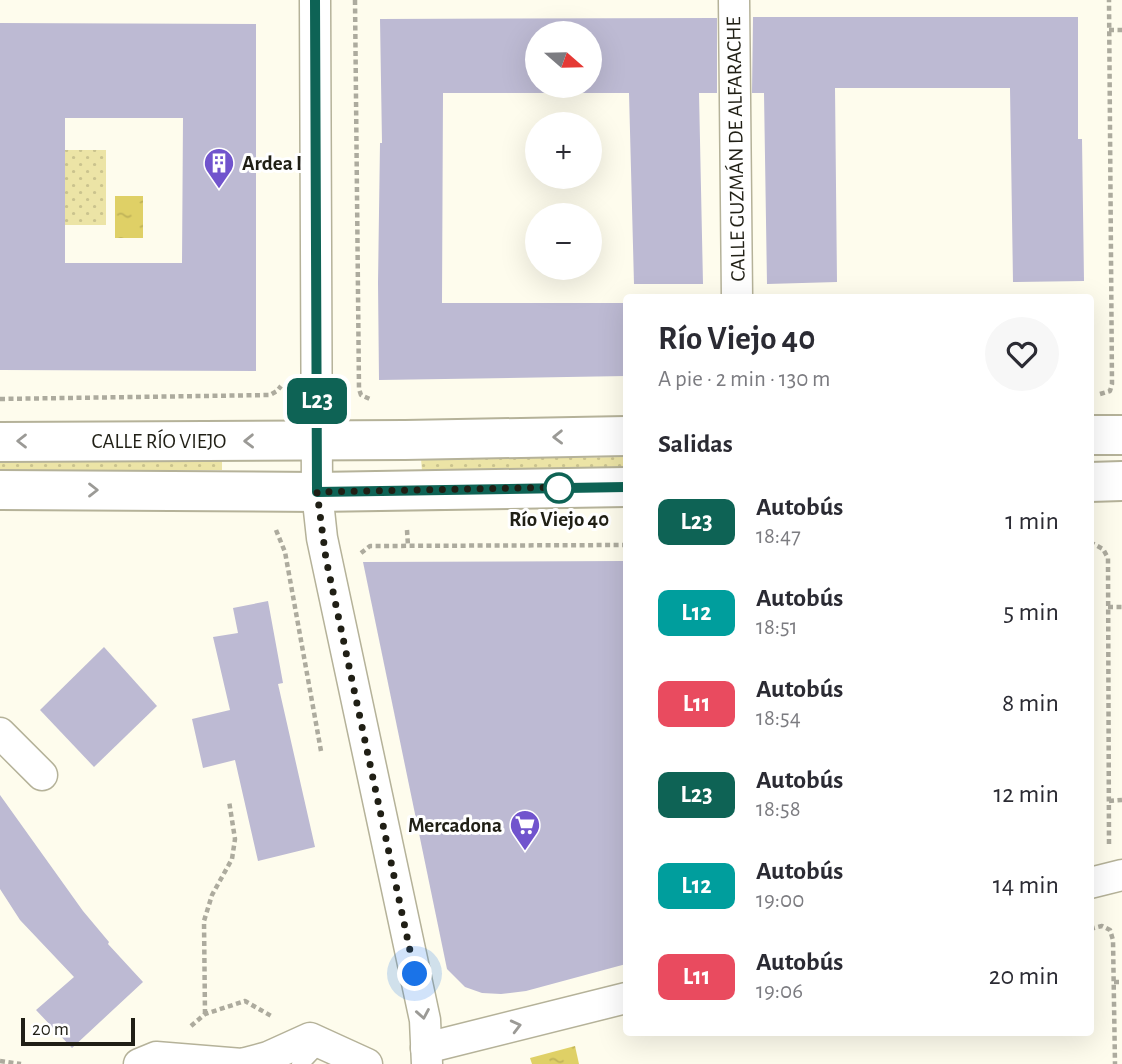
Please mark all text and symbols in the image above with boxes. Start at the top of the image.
street label: CALLE GUZMÁN DE ALFARACHE [721,16,749,282]
north arrow [525,21,602,98]
map controls [525,21,602,280]
button: + [525,112,602,189]
building icon: Ardea I [202,146,236,190]
place label: Ardea I [242,153,302,174]
button: − [525,203,602,280]
button: heart [985,317,1059,391]
text: Río Viejo 40 [658,323,815,356]
text: A pie · 2 min · 130 m [658,368,831,391]
line badge: L23 [277,378,357,424]
text: L23 [301,389,333,413]
street label: CALLE RÍO VIEJO [92,429,226,452]
one-way arrow [553,430,564,445]
text: Salidas [658,431,733,457]
one-way arrow [244,433,255,448]
one-way arrow [16,434,27,449]
marker: Río Viejo 40 [544,473,574,503]
one-way arrow [88,482,98,498]
text: Autobús [756,494,843,520]
text: 1 min [1005,508,1059,534]
place label: Río Viejo 40 [509,509,609,530]
text: L23 [680,510,713,534]
text: 18:47 [756,525,801,548]
text: Autobús [756,585,843,611]
text: 5 min [1003,599,1059,625]
text: L12 [681,601,712,625]
text: 18:51 [756,616,798,639]
text: Autobús [756,676,843,702]
text: 8 min [1002,690,1059,716]
text: L11 [683,692,710,716]
text: 18:54 [756,707,801,730]
text: Autobús [756,767,843,793]
text: 12 min [993,781,1059,807]
text: L23 [680,783,713,807]
text: 18:58 [756,798,801,821]
supermarket icon: Mercadona [508,808,542,852]
place label: Mercadona [408,815,502,836]
text: Autobús [756,858,843,884]
text: 14 min [993,872,1059,898]
text: L12 [681,874,712,898]
text: 19:00 [756,889,804,912]
text: Autobús [756,949,843,975]
your location [397,956,432,991]
text: 20 min [989,963,1059,989]
text: L11 [683,965,710,989]
text: 19:06 [756,980,803,1003]
one-way arrow [415,1008,430,1020]
scale bar [21,1015,135,1047]
text: 20 m [32,1020,69,1039]
one-way arrow [510,1020,522,1034]

